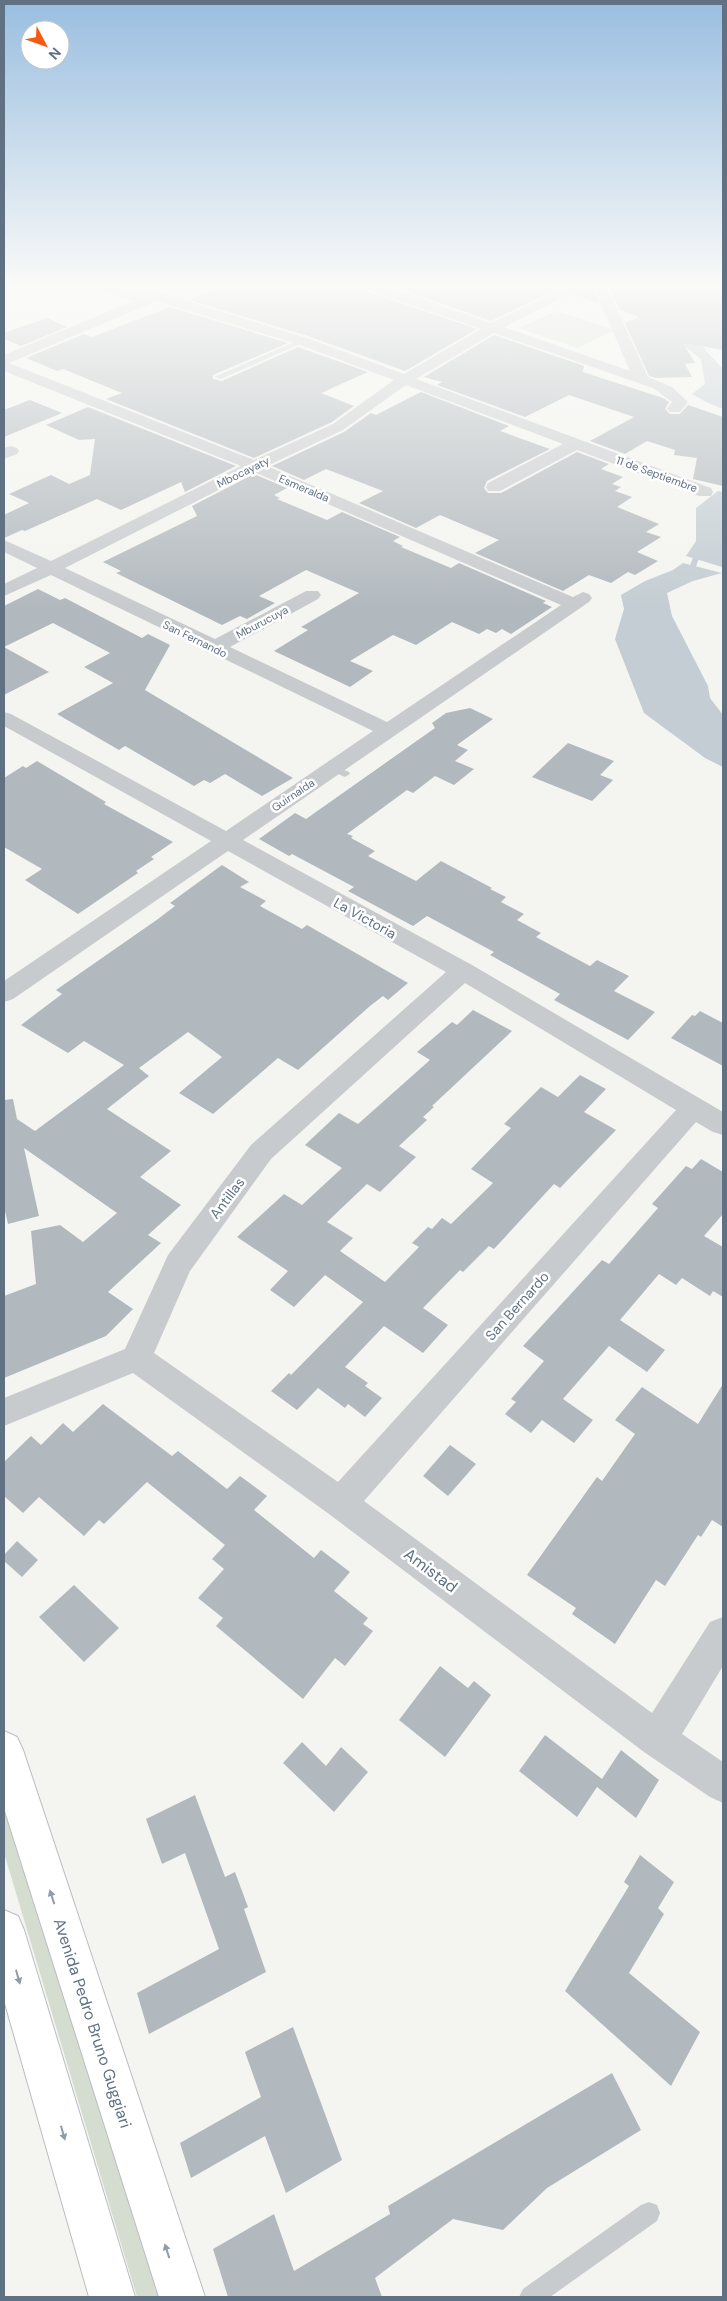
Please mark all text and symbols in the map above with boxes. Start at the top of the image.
north arrow [20,20,70,70]
text: N [45,44,65,63]
street label: Mbocayaty [214,453,272,491]
street label: 11 de Septiembre [615,453,699,495]
street label: Esmeralda [277,471,331,505]
street label: Mburucuya [233,602,291,642]
street label: San Fernando [161,617,229,661]
street label: Guirnalda [269,775,317,814]
street label: La Victoria [330,893,400,943]
street label: Antillas [206,1174,248,1222]
street label: San Bernardo [481,1268,553,1344]
street label: Amistad [400,1544,462,1597]
one-way arrow [47,1889,55,1904]
street label: Avenida Pedro Bruno Guggiari [49,1916,136,2131]
one-way arrow [14,1970,22,1985]
one-way arrow [60,2126,68,2141]
one-way arrow [162,2243,170,2258]

